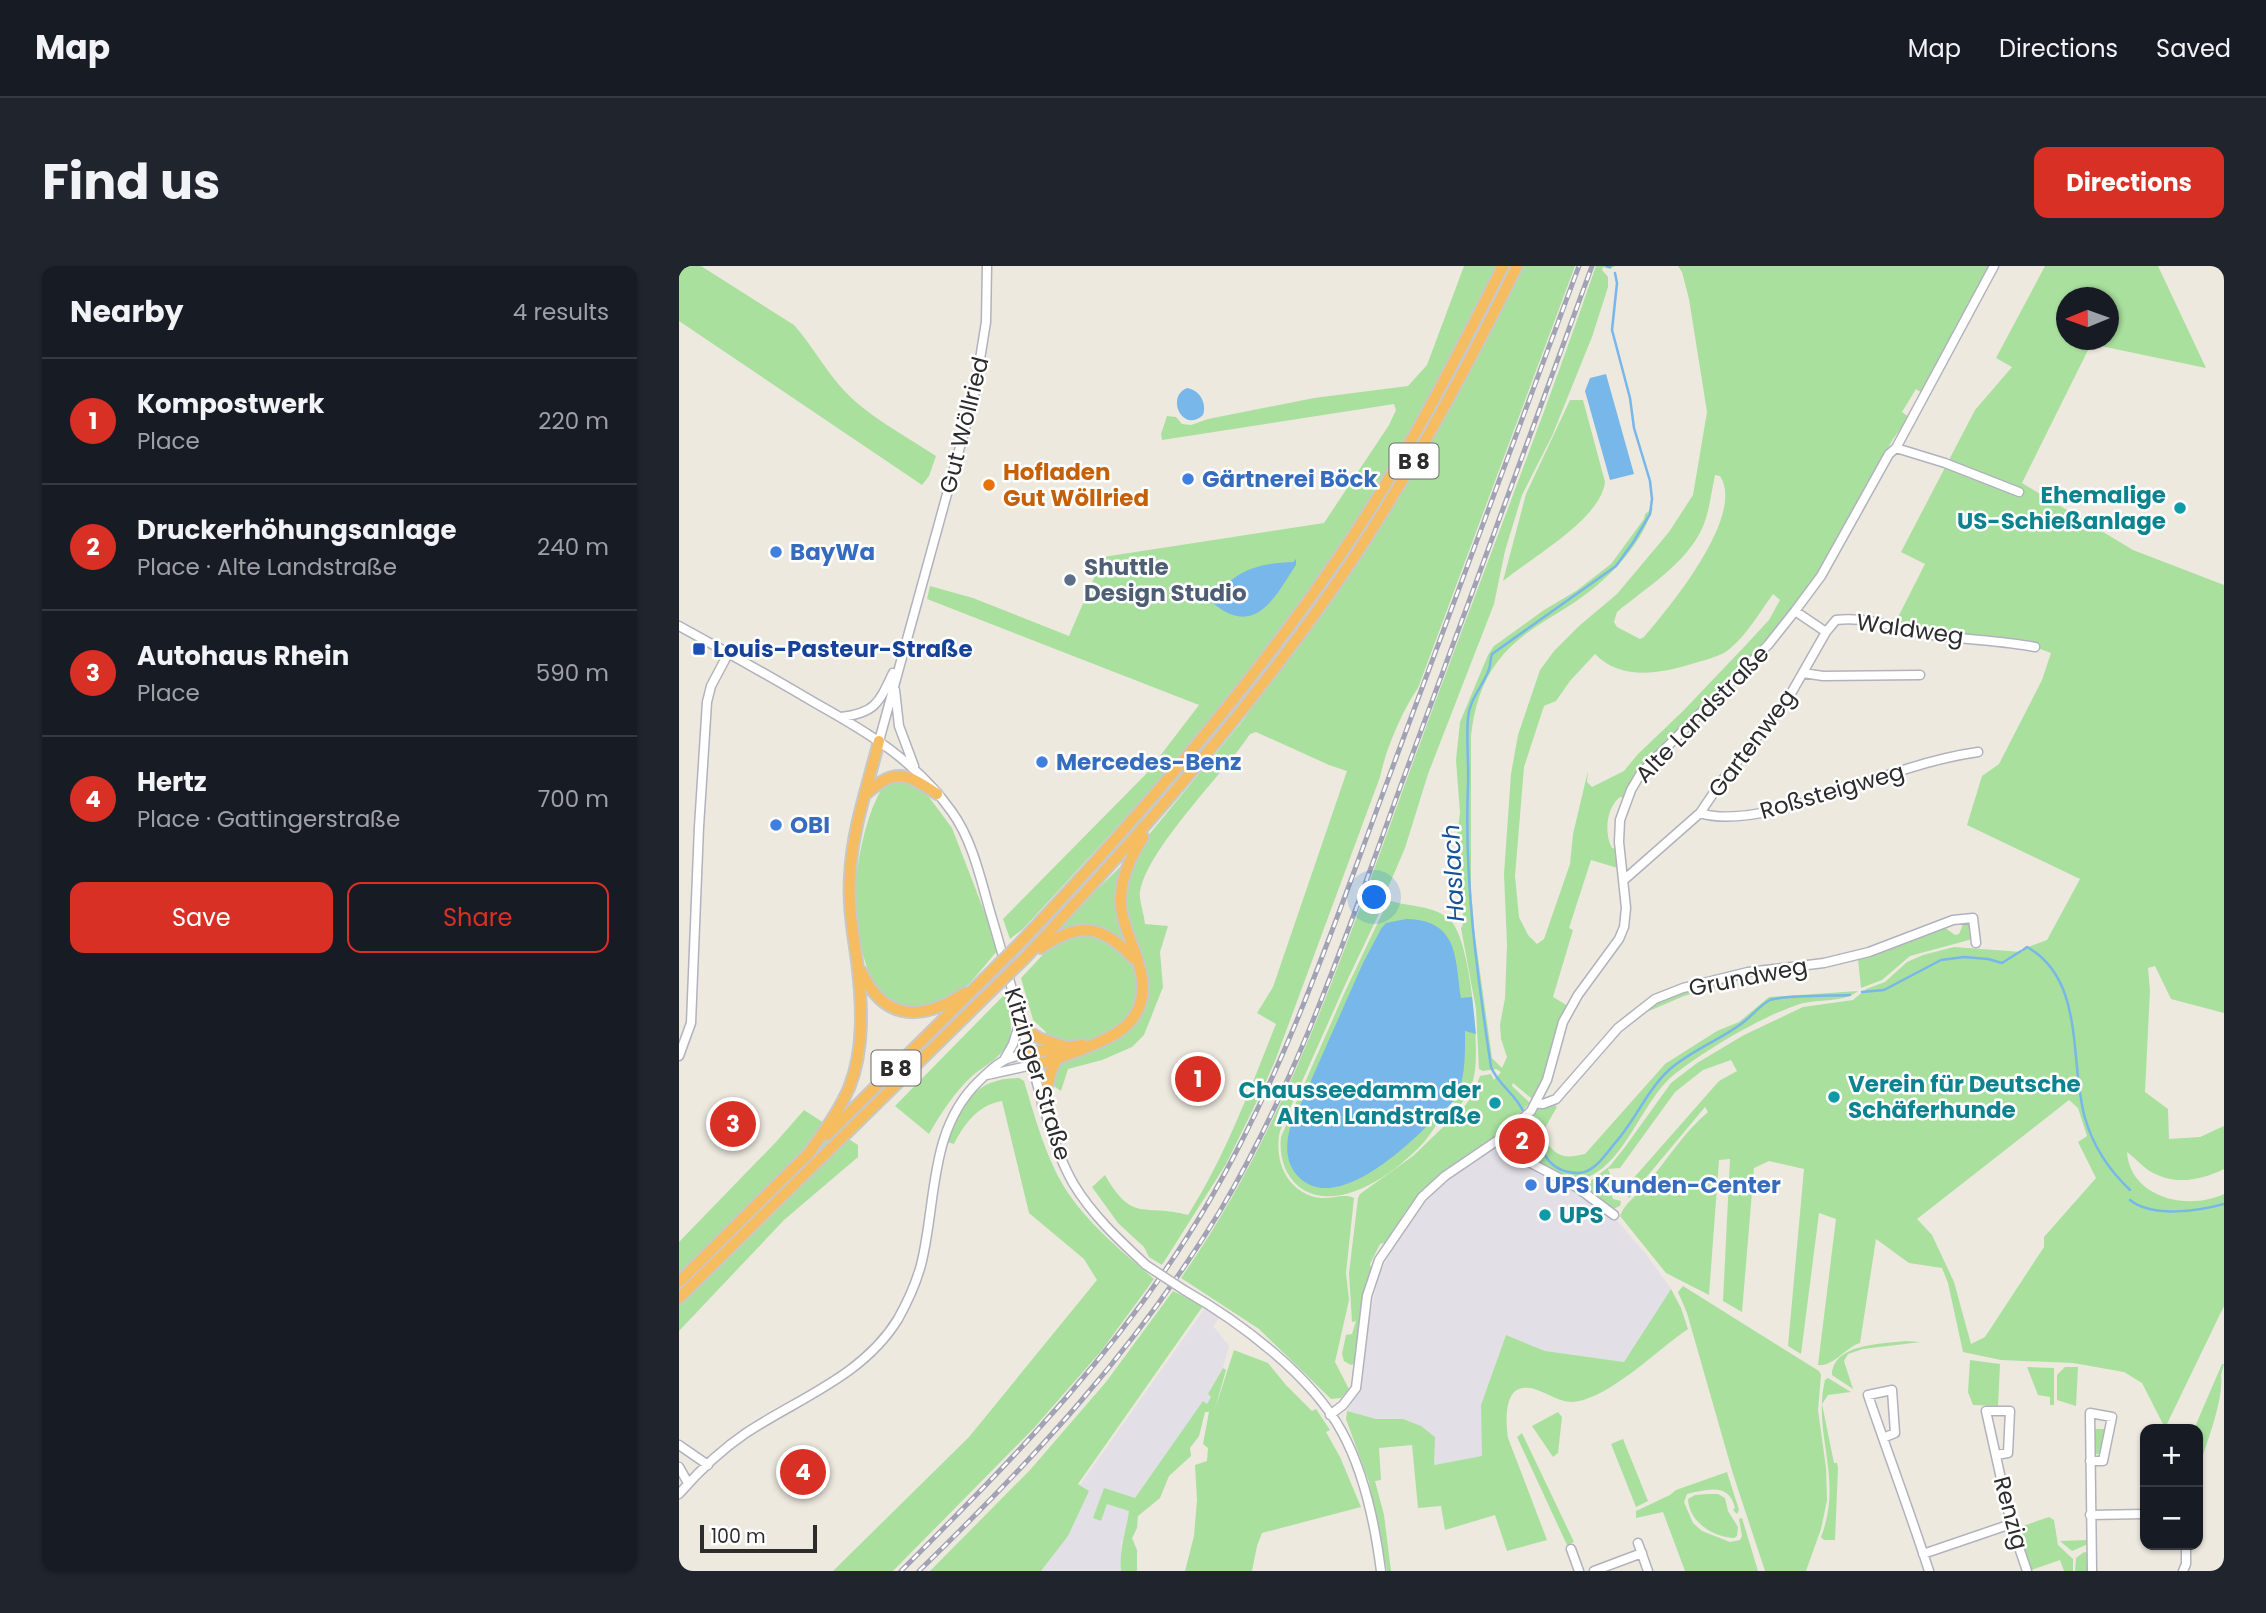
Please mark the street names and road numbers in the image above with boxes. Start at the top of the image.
street label: Gut Wöllried [932,353,996,497]
road number: B 8 [1389,444,1439,478]
street label: Waldweg [1854,606,1966,652]
street label: Alte Landstraße [1628,638,1776,790]
street label: Gartenweg [1701,682,1803,804]
street label: Roßsteigweg [1756,755,1908,827]
street label: Grundweg [1686,950,1810,1004]
street label: Kitzinger Straße [997,984,1079,1164]
road number: B 8 [871,1050,921,1086]
street label: Renzig [1986,1473,2036,1553]

